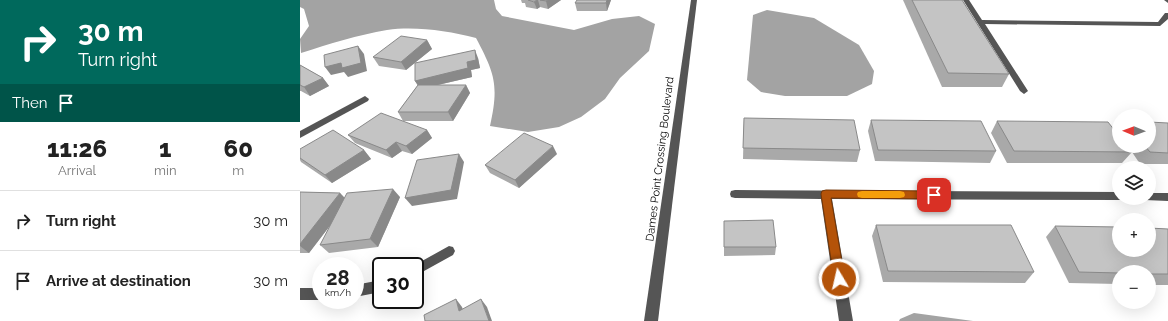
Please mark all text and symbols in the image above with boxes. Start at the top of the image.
text: 30 m [78,15,144,48]
icon: right [12,16,64,68]
text: Turn right [78,49,157,70]
street label: Dames Point Crossing Boulevard [643,76,677,242]
icon: arrive [55,92,77,114]
text: Then [12,94,47,112]
north arrow [1112,109,1156,153]
map controls [1112,109,1156,309]
text: 11:26 [47,134,107,163]
text: 1 [159,134,172,163]
text: 60 [224,134,253,163]
button: layers [1112,161,1156,205]
text: Arrival [58,163,96,178]
text: min [154,163,176,178]
text: m [232,163,244,178]
pin [917,178,951,212]
icon: arrive [923,184,945,206]
icon: right [12,210,34,232]
text: Turn right [46,212,116,230]
text: 30 m [253,212,288,230]
button: + [1112,213,1156,257]
speed limit sign: 30 [372,257,424,309]
position arrow [818,258,860,300]
button: − [1112,265,1156,309]
text: 28 [326,266,350,290]
icon: arrive [12,270,34,292]
text: Arrive at destination [46,272,191,290]
text: 30 m [253,272,288,290]
text: km/h [325,287,351,298]

